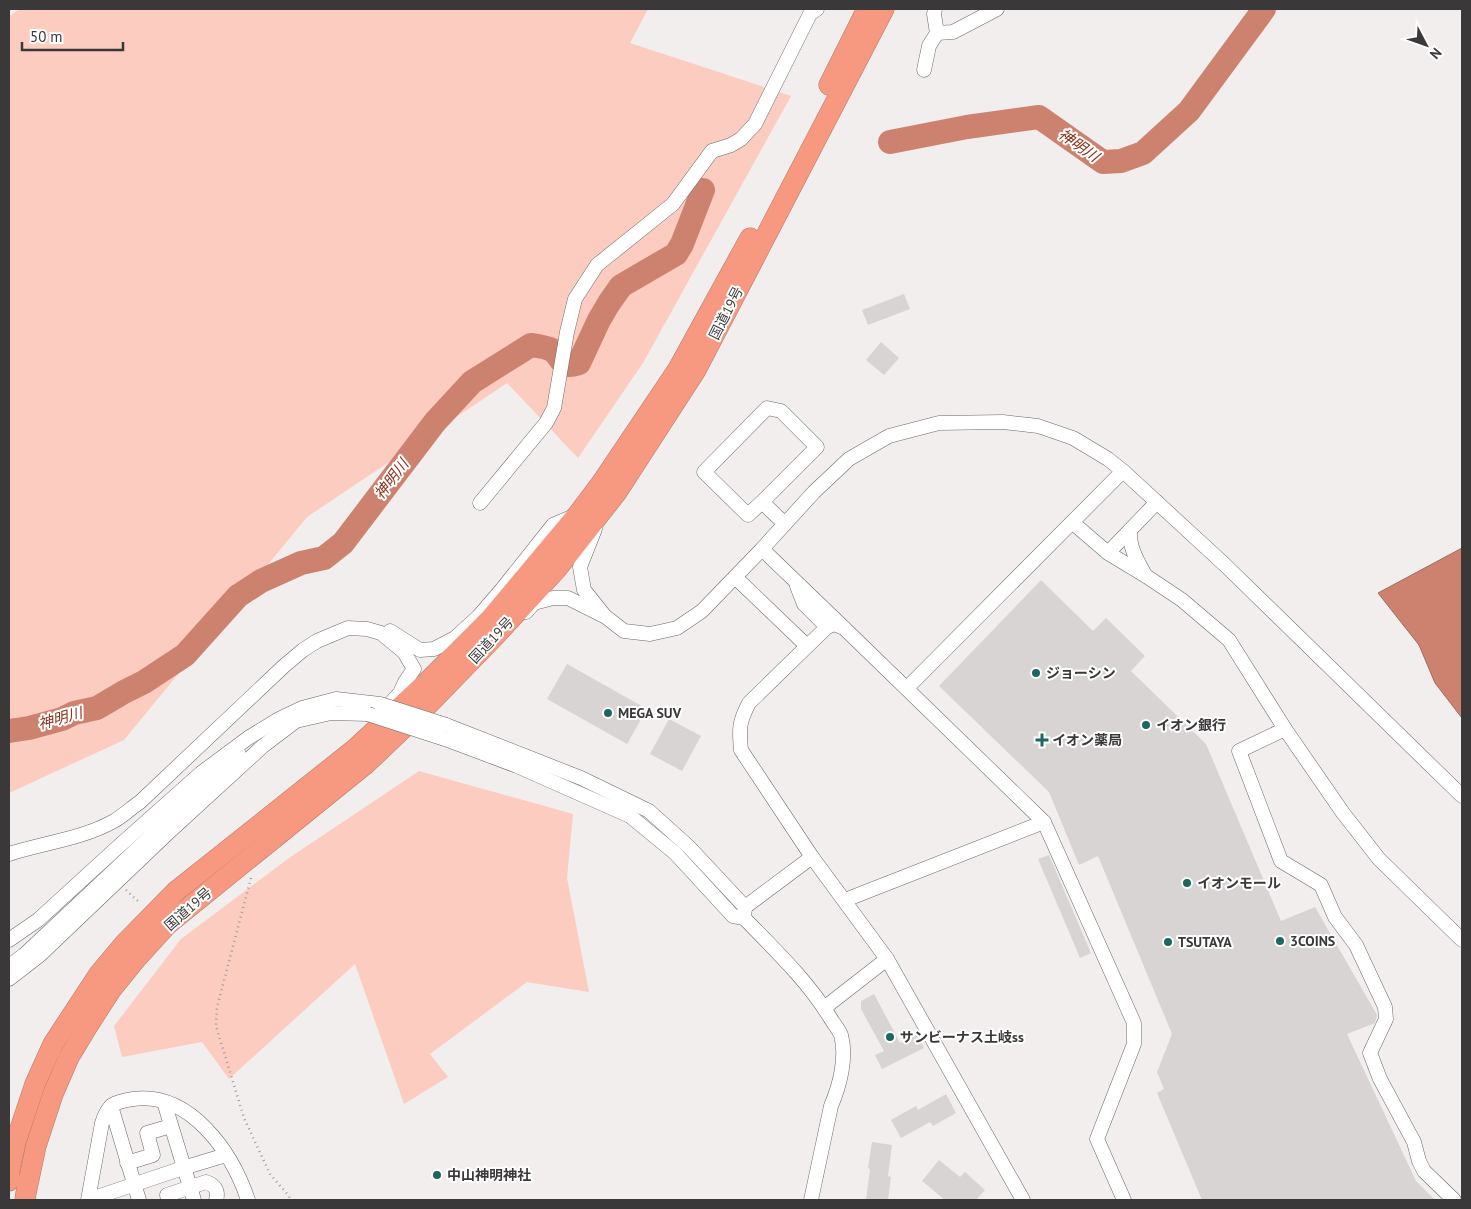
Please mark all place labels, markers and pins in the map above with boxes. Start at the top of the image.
place label: ジョーシン [1046,664,1116,682]
marker: ジョーシン [1030,667,1042,679]
place label: MEGA SUV [618,704,682,722]
marker: MEGA SUV [602,707,614,719]
place label: イオン銀行 [1156,716,1226,734]
marker: イオン銀行 [1140,719,1152,731]
place label: イオン薬局 [1052,731,1122,749]
marker: イオン薬局 [1036,734,1048,746]
place label: イオンモール [1197,874,1281,892]
marker: イオンモール [1181,877,1193,889]
place label: 3COINS [1290,932,1335,950]
place label: TSUTAYA [1178,933,1232,951]
marker: 3COINS [1274,935,1286,947]
marker: TSUTAYA [1162,936,1174,948]
place label: サンビーナス土岐ss [900,1028,1024,1046]
marker: サンビーナス土岐ss [884,1031,896,1043]
place label: 中山神明神社 [447,1166,531,1184]
marker: 中山神明神社 [431,1169,443,1181]

